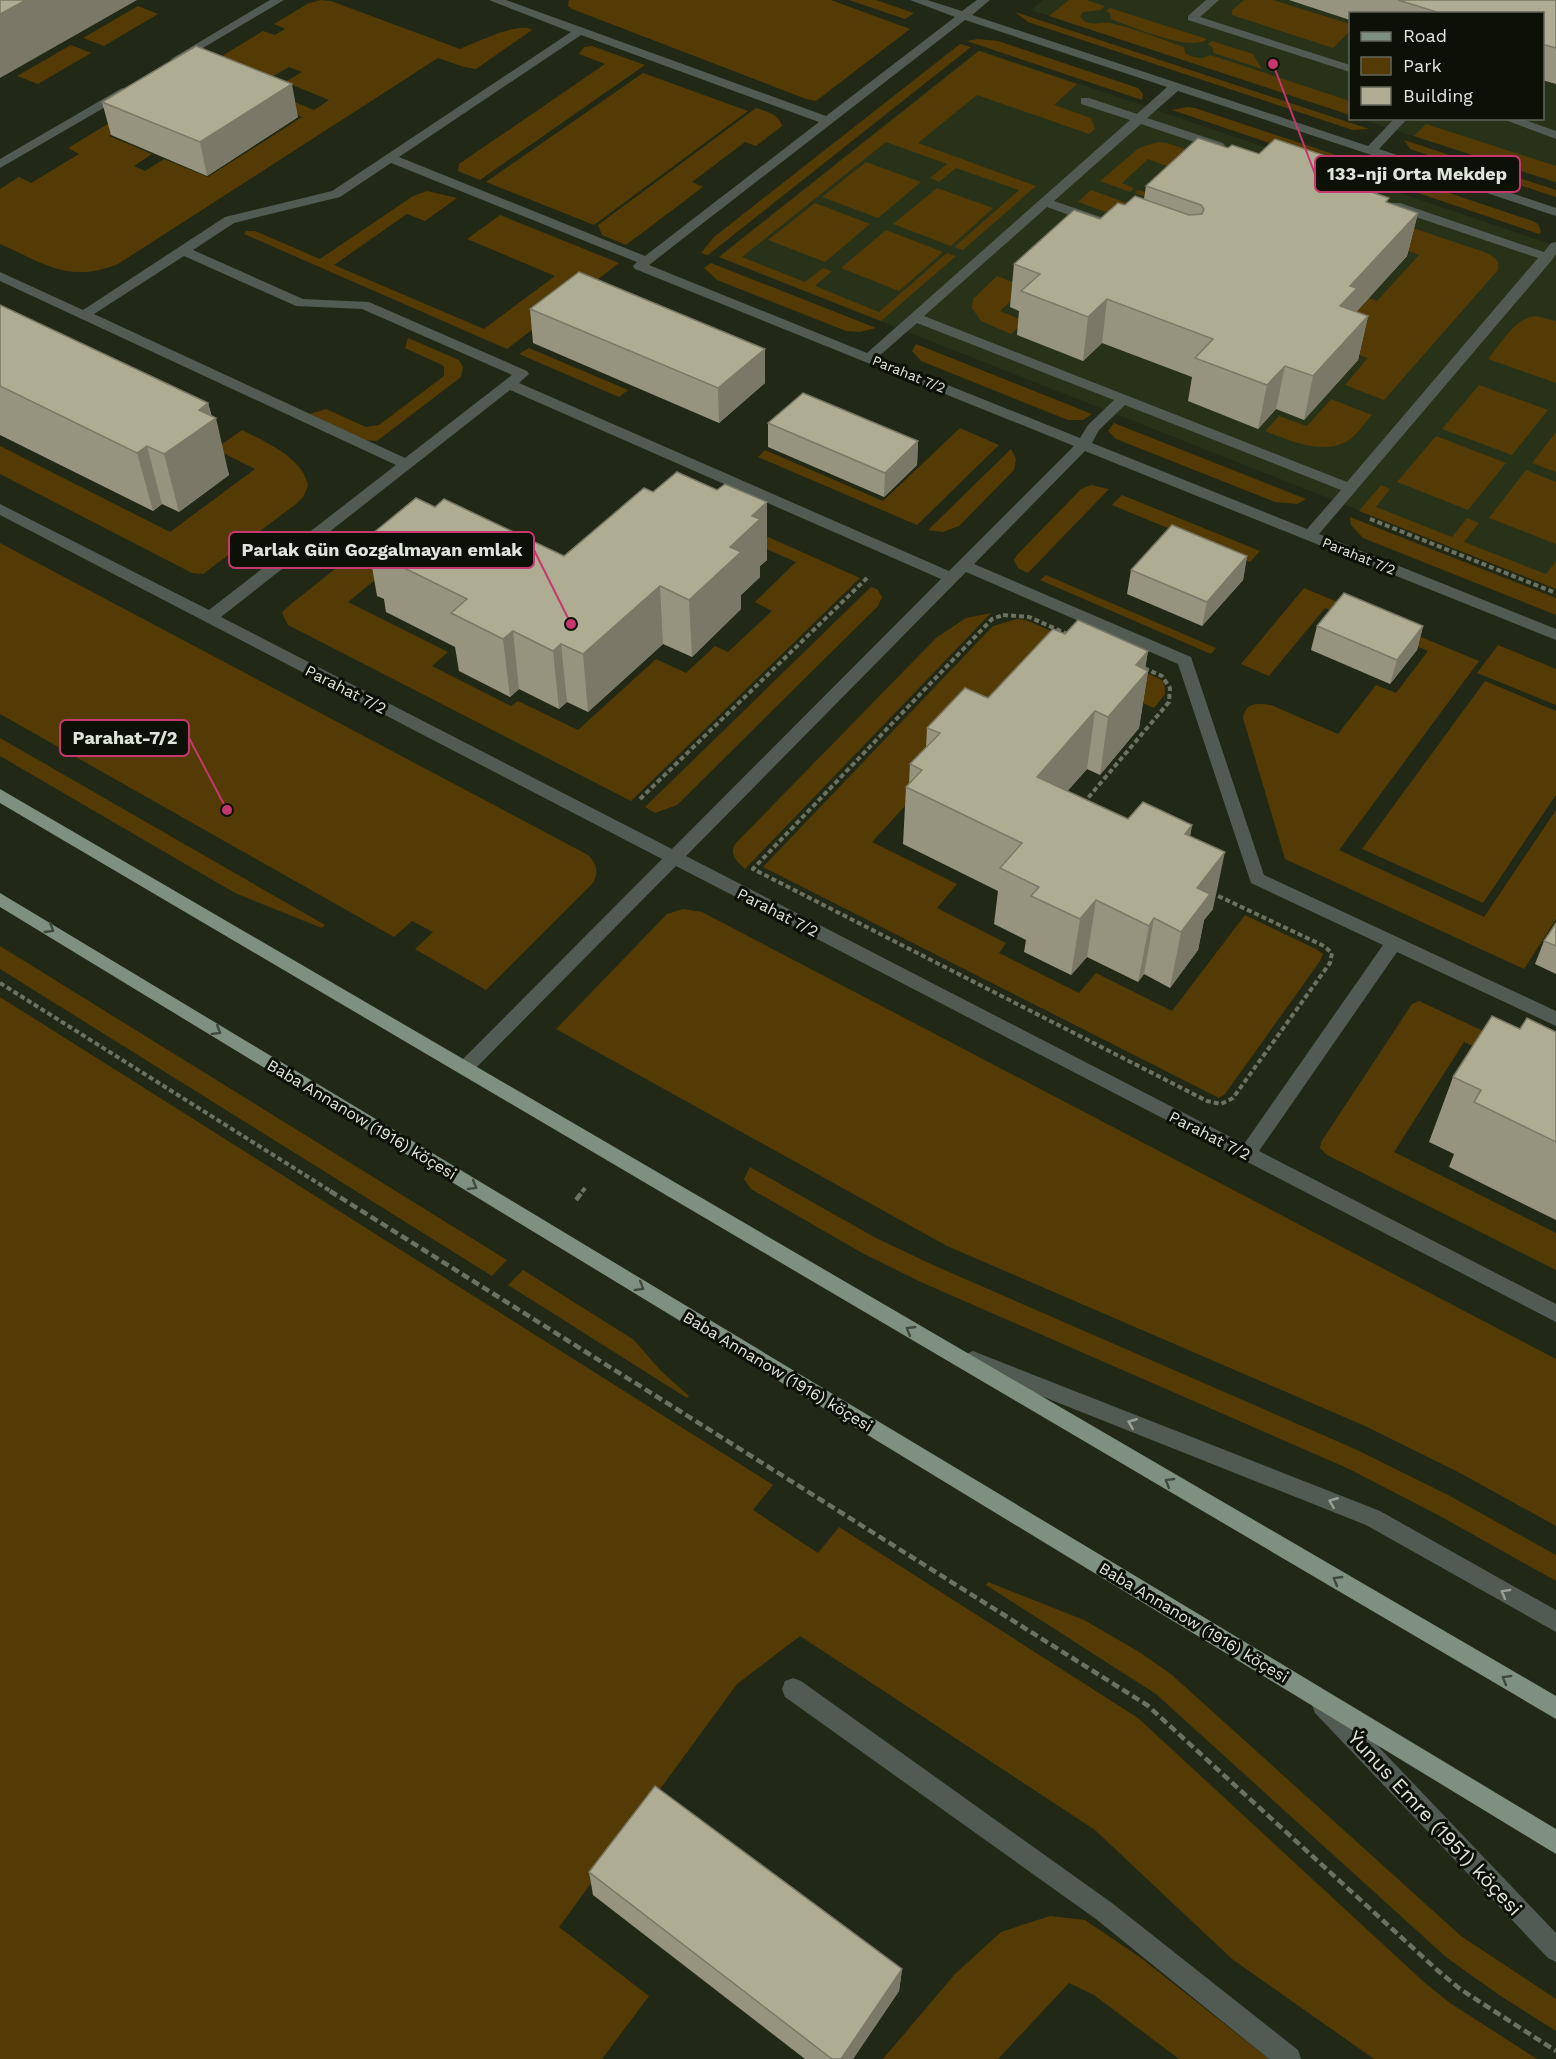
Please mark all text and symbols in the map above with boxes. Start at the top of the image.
legend [1349,12,1544,120]
text: Road [1403,25,1447,46]
text: Park [1403,55,1442,76]
text: Building [1403,85,1473,106]
callout: 133-nji Orta Mekdep [1315,156,1520,192]
text: 133-nji Orta Mekdep [1327,163,1507,184]
street label: Parahat 7/2 [870,352,948,396]
callout: Parlak Gün Gozgalmayan emlak [229,532,534,568]
street label: Parahat 7/2 [1320,534,1398,578]
text: Parlak Gün Gozgalmayan emlak [241,539,523,560]
street label: Parahat 7/2 [302,661,390,718]
callout: Parahat-7/2 [60,720,189,756]
text: Parahat-7/2 [72,727,178,748]
street label: Parahat 7/2 [734,884,822,941]
one-way arrow [44,922,54,934]
one-way arrow [211,1023,221,1035]
street label: Baba Annanow (1916) köçesi [264,1055,460,1184]
street label: Parahat 7/2 [1166,1107,1254,1164]
one-way arrow [467,1179,477,1191]
one-way arrow [634,1280,644,1292]
street label: Baba Annanow (1916) köçesi [680,1307,876,1436]
one-way arrow [906,1326,916,1337]
one-way arrow [1127,1418,1138,1430]
one-way arrow [1165,1477,1175,1489]
one-way arrow [1328,1497,1339,1510]
street label: Baba Annanow (1916) köçesi [1096,1558,1292,1687]
one-way arrow [1333,1576,1343,1588]
one-way arrow [1501,1589,1511,1600]
one-way arrow [1501,1675,1512,1686]
street label: Ýunus Emre (1951) köçesi [1343,1725,1527,1921]

